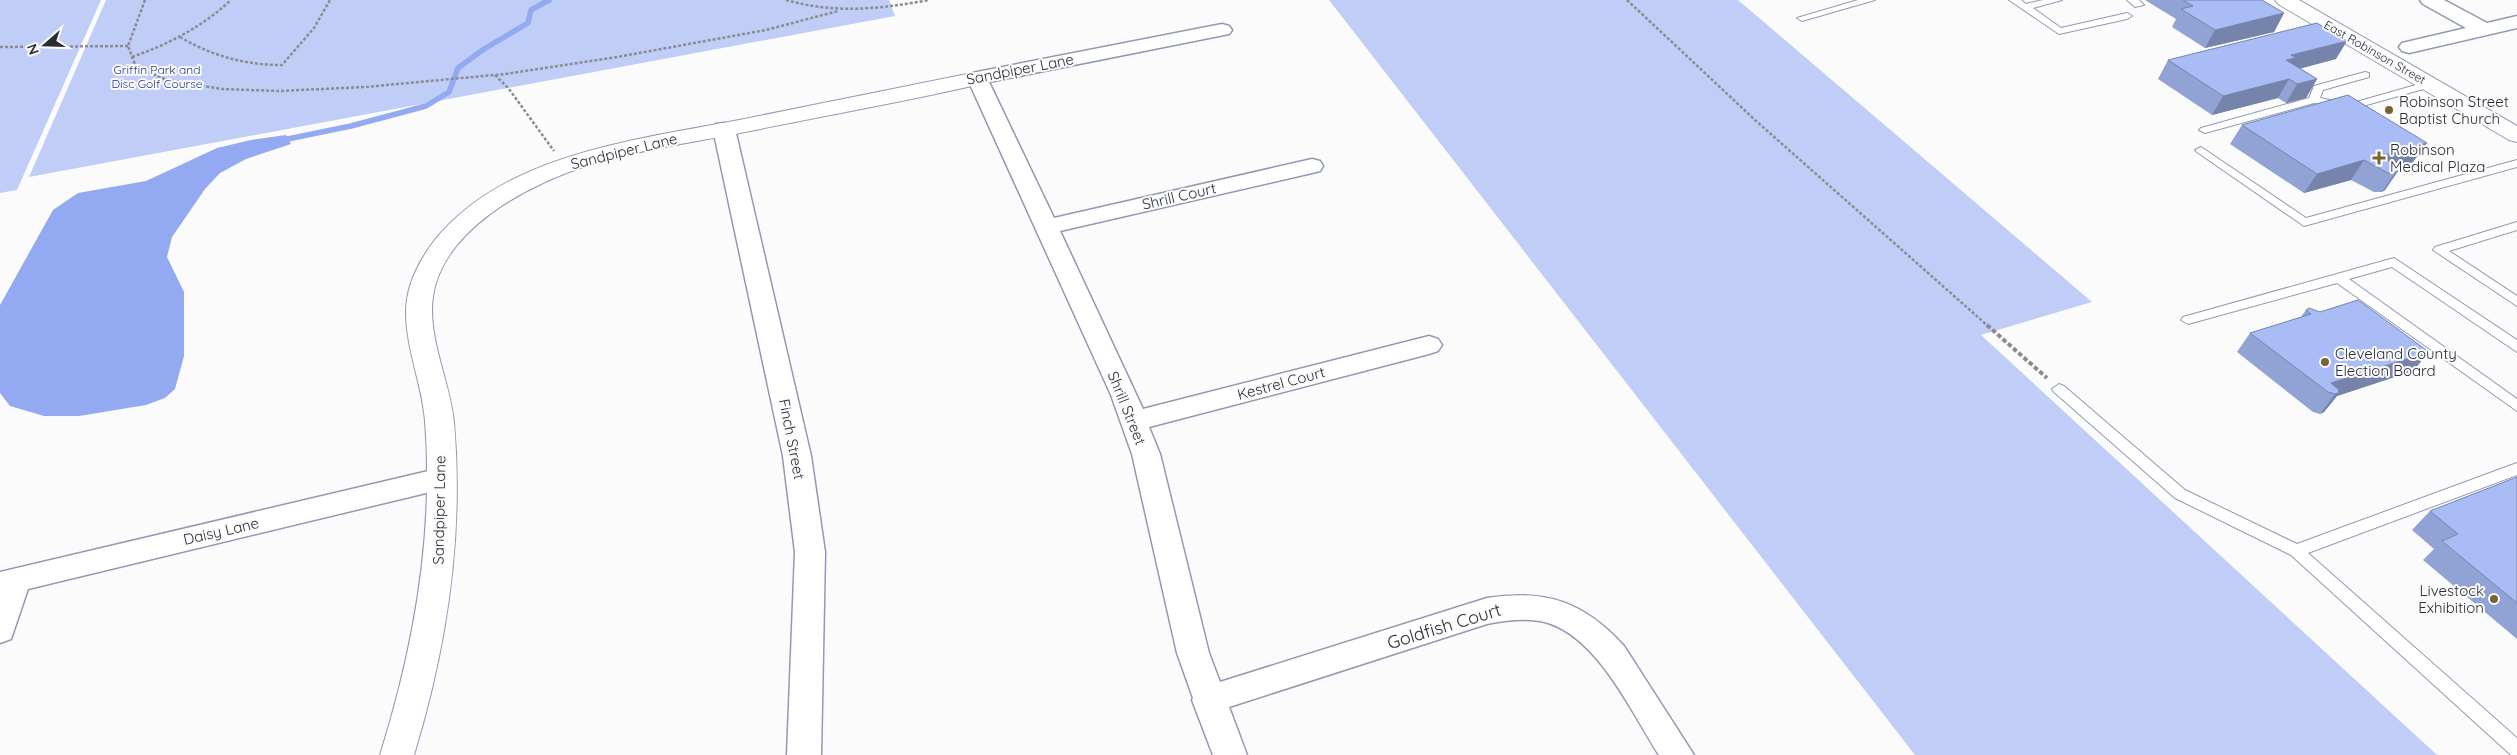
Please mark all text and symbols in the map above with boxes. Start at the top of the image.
street label: East Robinson Street [2321,17,2429,87]
north arrow [20,20,70,70]
text: N [23,42,43,57]
street label: Sandpiper Lane [965,49,1075,89]
park label: Griffin Park and Disc Golf Course [111,62,203,91]
place label: Robinson Street Baptist Church [2399,92,2509,128]
marker: Robinson Street Baptist Church [2383,104,2395,116]
street label: Sandpiper Lane [569,129,679,173]
place label: Robinson Medical Plaza [2390,140,2485,176]
marker: Robinson Medical Plaza [2372,151,2386,165]
street label: Shrill Court [1140,178,1218,214]
place label: Cleveland County Election Board [2335,344,2457,380]
marker: Cleveland County Election Board [2319,356,2331,368]
street label: Kestrel Court [1235,362,1327,404]
street label: Shrill Street [1104,368,1150,448]
street label: Finch Street [775,397,809,481]
street label: Sandpiper Lane [429,455,449,565]
street label: Daisy Lane [181,513,261,549]
place label: Livestock Exhibition [2418,581,2484,617]
marker: Livestock Exhibition [2488,593,2500,605]
street label: Goldfish Court [1384,598,1504,654]

